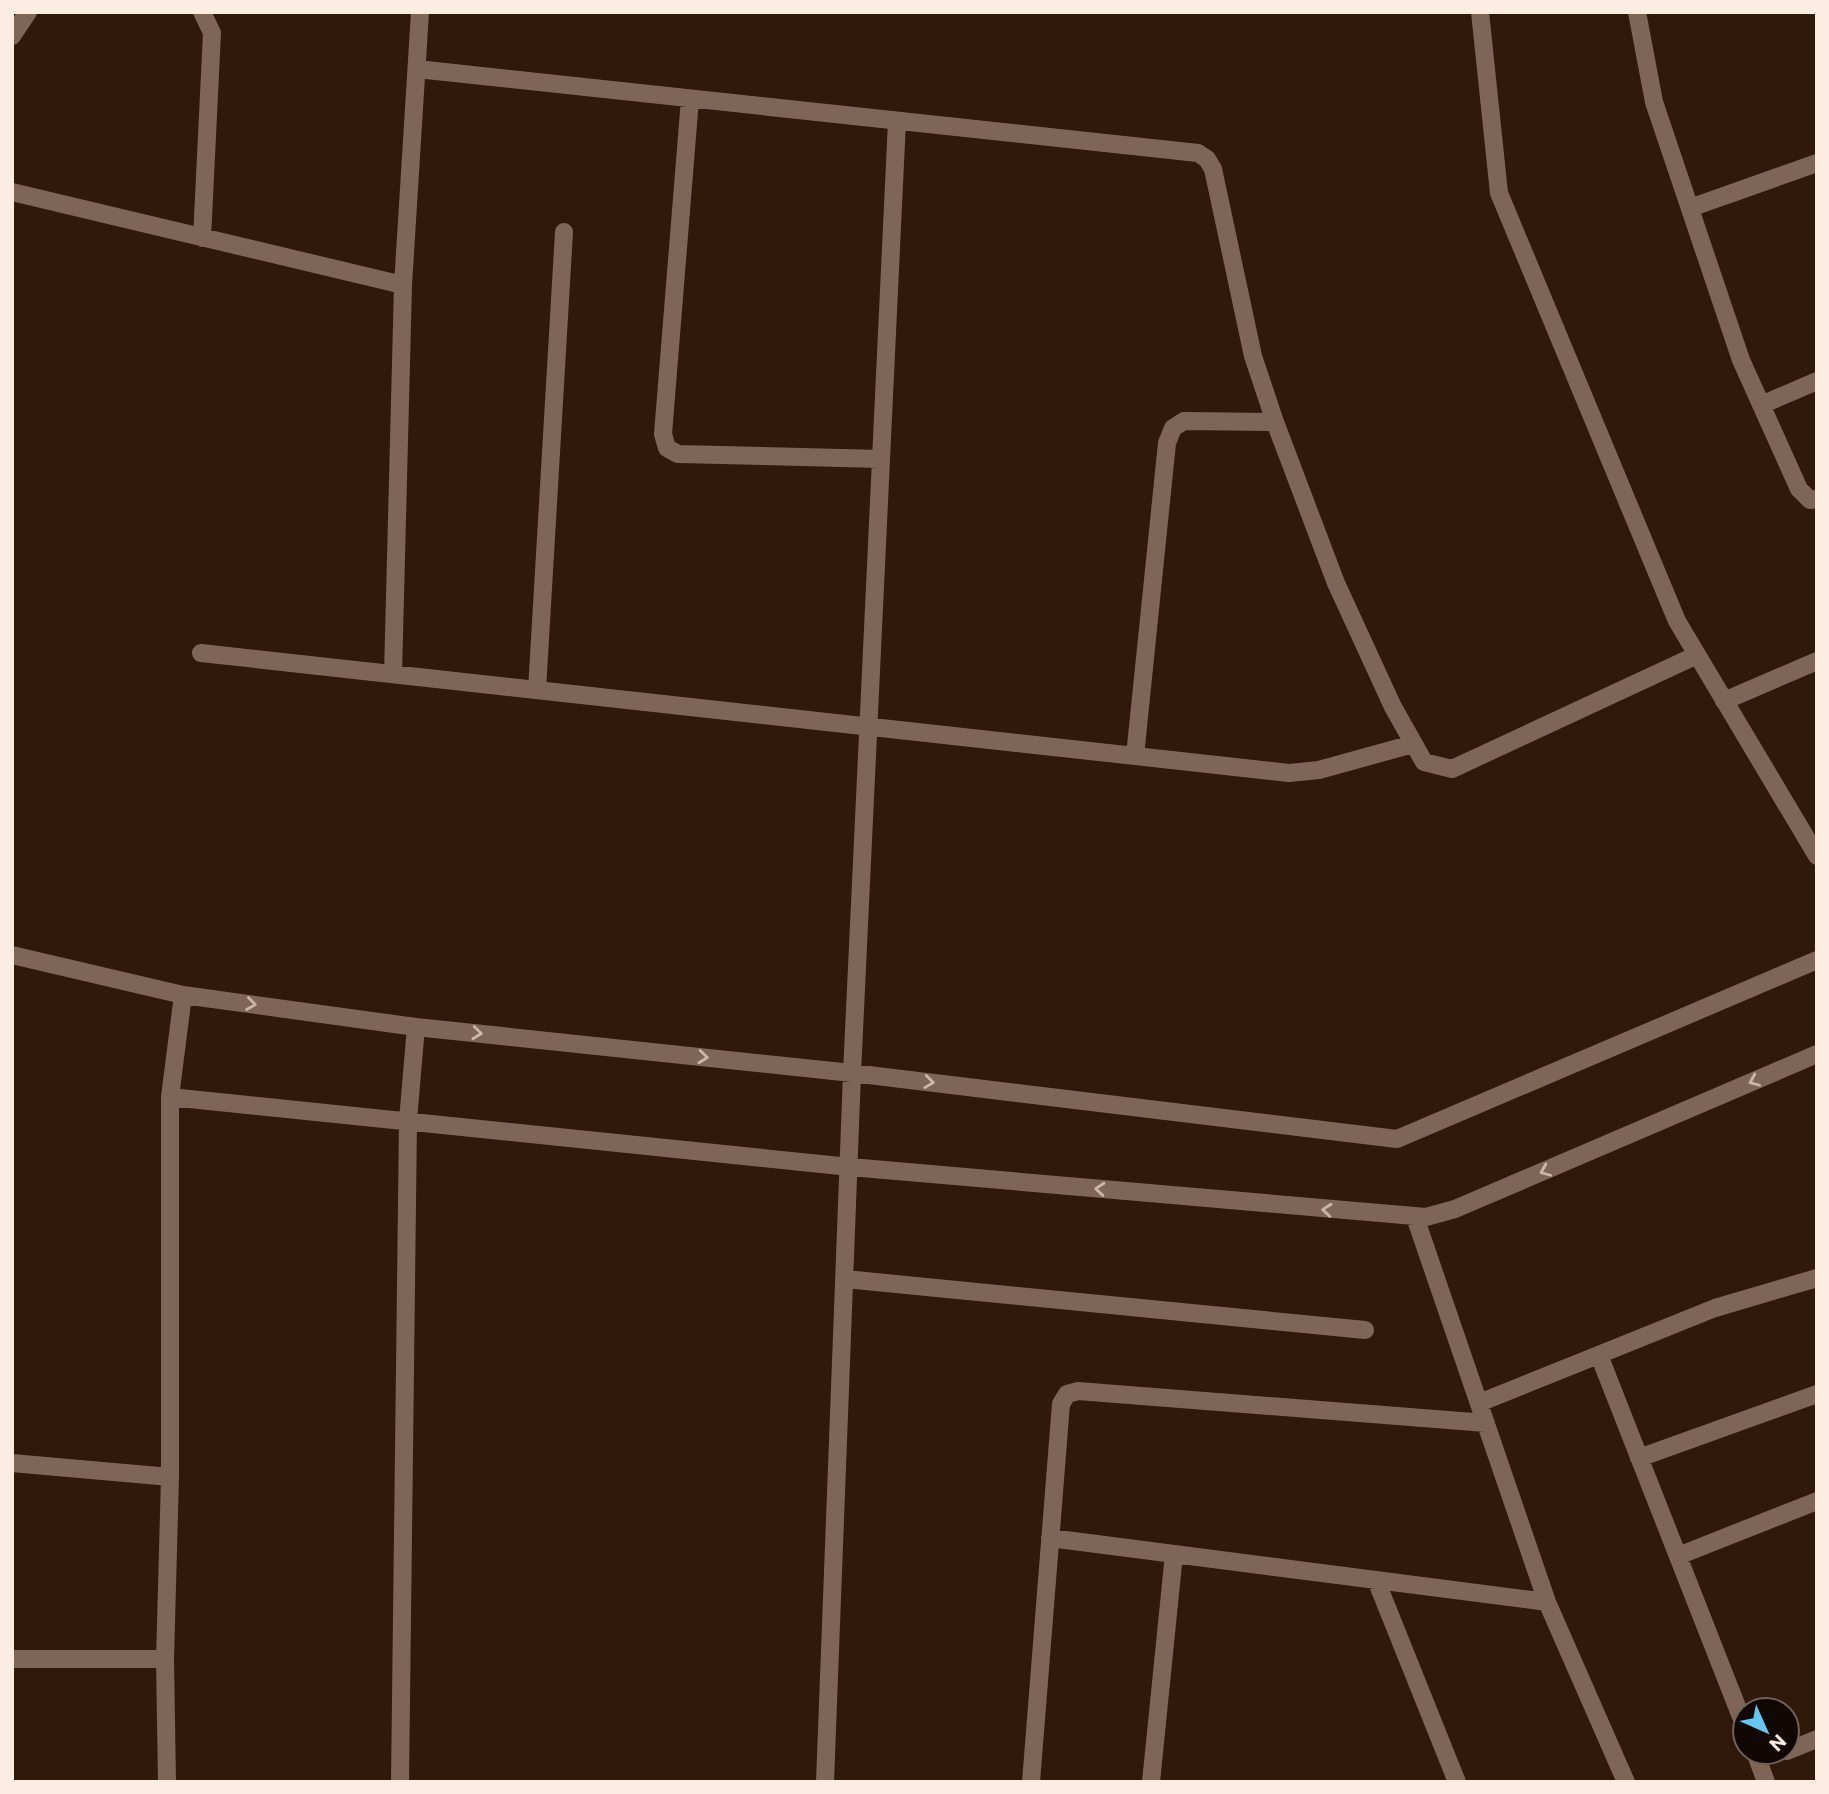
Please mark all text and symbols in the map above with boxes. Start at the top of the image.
one-way arrow [245,997,257,1012]
one-way arrow [472,1025,483,1040]
one-way arrow [697,1049,709,1064]
one-way arrow [1749,1073,1761,1087]
one-way arrow [923,1074,935,1089]
one-way arrow [1540,1162,1552,1176]
one-way arrow [1094,1182,1105,1197]
one-way arrow [1321,1203,1332,1218]
north arrow [1731,1696,1801,1766]
text: N [1765,1730,1792,1757]

